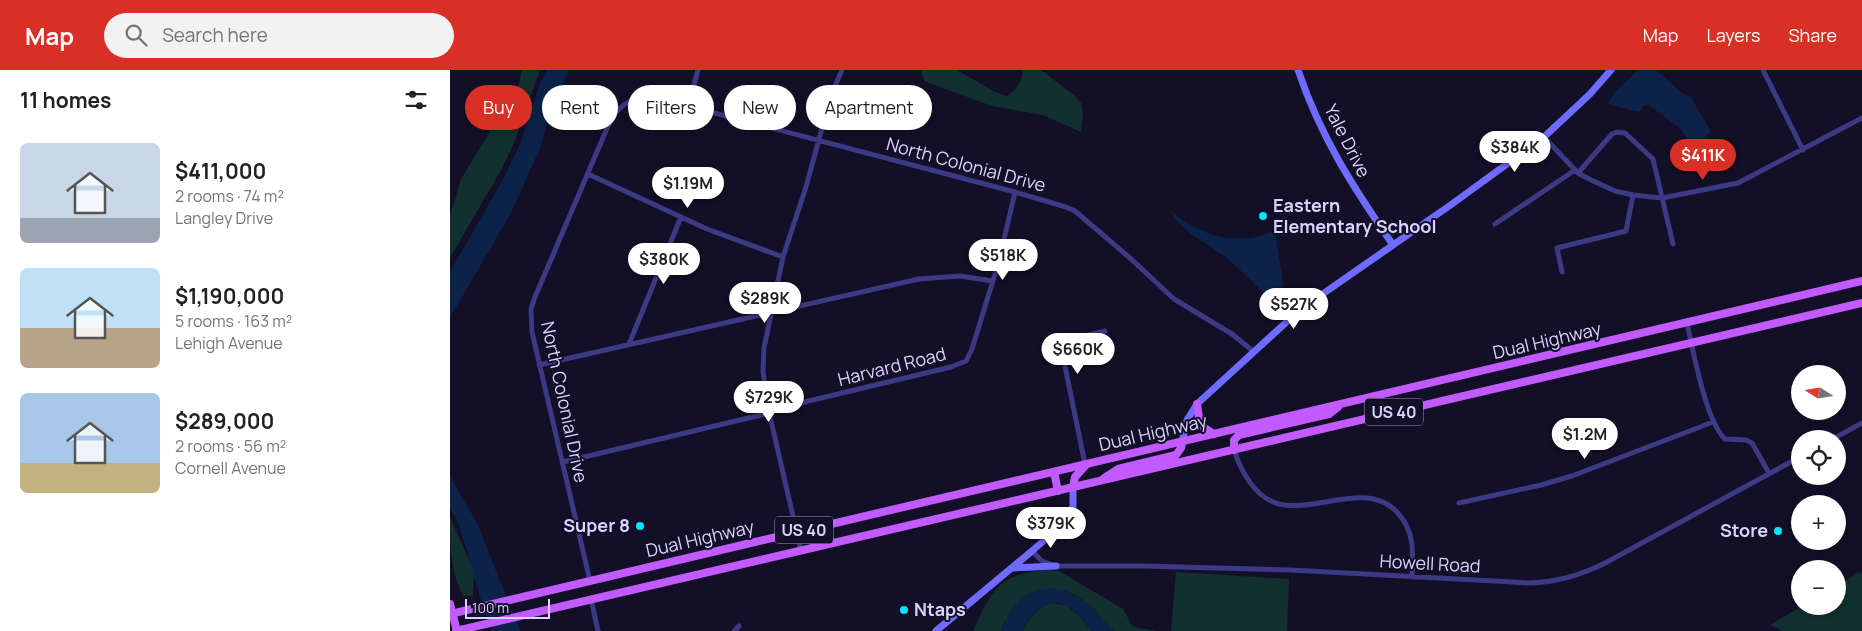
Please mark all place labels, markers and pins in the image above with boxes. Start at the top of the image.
pin: $384K [1480,131,1550,173]
pin: $411K [1668,138,1738,181]
pin: $1.19M [647,166,729,209]
place label: Eastern Elementary School [1273,193,1436,238]
marker: Eastern Elementary School [1257,210,1269,222]
pin: $518K [968,238,1038,281]
pin: $380K [629,242,699,285]
pin: $289K [730,282,800,324]
pin: $527K [1259,288,1329,330]
pin: $660K [1043,332,1113,375]
pin: $729K [734,380,804,423]
pin: $1.2M [1550,418,1620,460]
pin: $379K [1016,506,1086,549]
place label: Super 8 [563,513,630,537]
place label: Store [1720,518,1768,542]
marker: Super 8 [634,520,646,532]
marker: Store [1772,525,1784,537]
place label: Ntaps [914,597,966,621]
marker: Ntaps [898,604,910,616]

